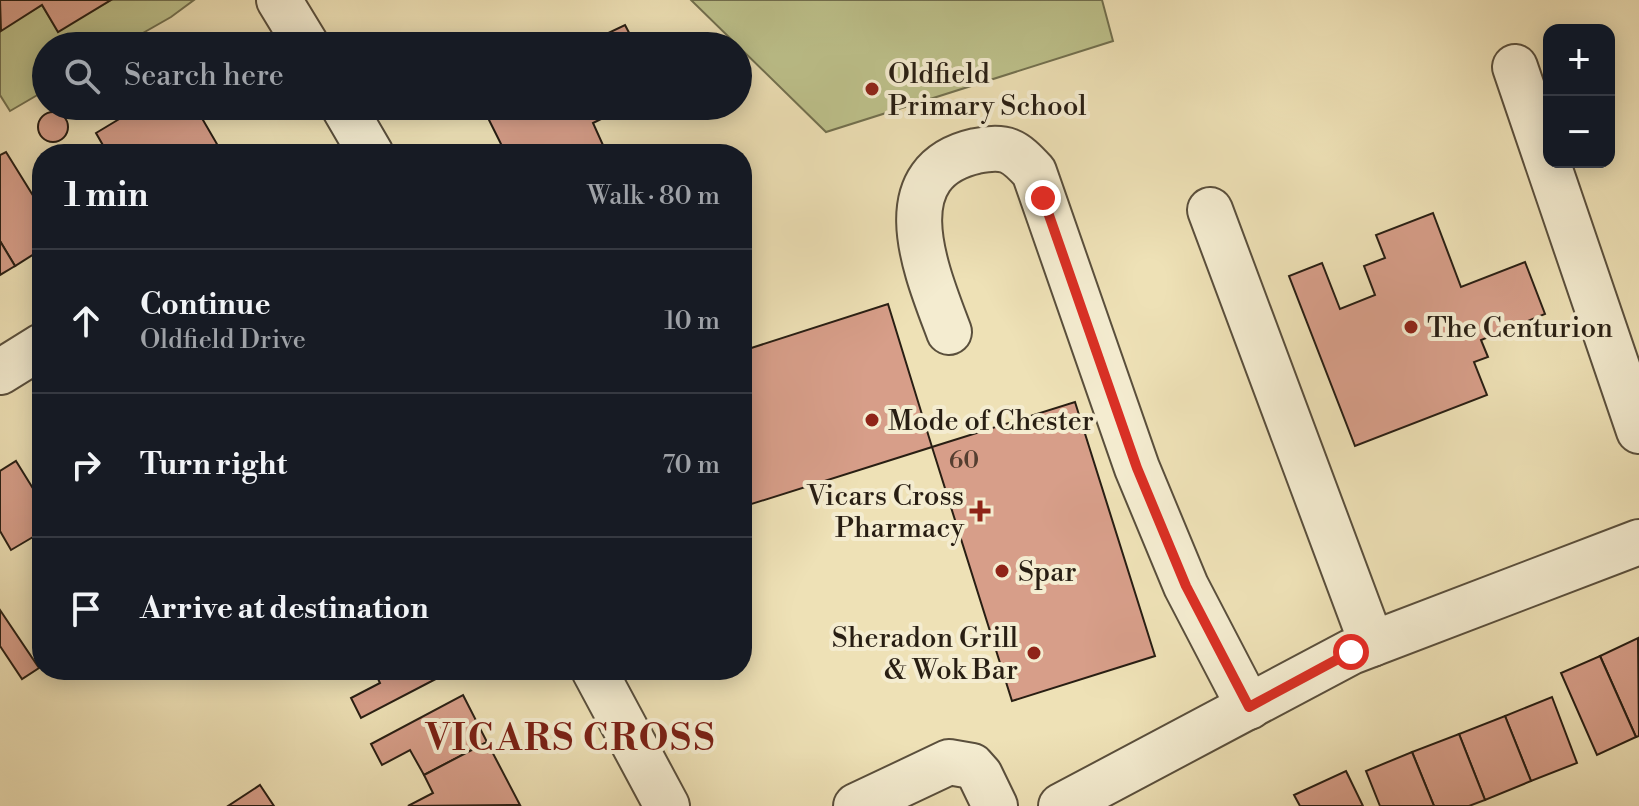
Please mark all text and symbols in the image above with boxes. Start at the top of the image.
map controls [1543,24,1615,168]
button: + [1543,24,1615,96]
search box [32,32,752,120]
icon: search [60,54,104,98]
text: Search here [124,57,284,95]
place label: Oldfield Primary School [888,57,1087,124]
marker: Oldfield Primary School [863,80,881,98]
button: − [1543,96,1615,168]
text: 1 min [64,175,148,217]
text: Walk · 80 m [587,180,720,212]
route end [1025,180,1061,216]
text: Continue [140,286,271,324]
icon: ahead [64,299,108,343]
text: 10 m [664,305,720,337]
place label: The Centurion [1427,311,1613,346]
marker: The Centurion [1402,318,1420,336]
text: Oldfield Drive [140,324,306,356]
place label: Mode of Chester [888,404,1094,439]
marker: Mode of Chester [863,411,881,429]
icon: right [64,443,108,487]
text: Turn right [140,446,287,484]
house number: 60 [949,446,979,476]
text: 70 m [662,449,720,481]
place label: Vicars Cross Pharmacy [806,479,964,546]
marker: Vicars Cross Pharmacy [971,502,989,520]
place label: Spar [1018,555,1077,590]
marker: Spar [993,562,1011,580]
icon: arrive [64,587,108,631]
text: Arrive at destination [140,590,429,628]
place label: Sheradon Grill & Wok Bar [832,621,1018,688]
route start [1333,634,1369,670]
marker: Sheradon Grill & Wok Bar [1025,644,1043,662]
district label: VICARS CROSS [425,717,716,762]

